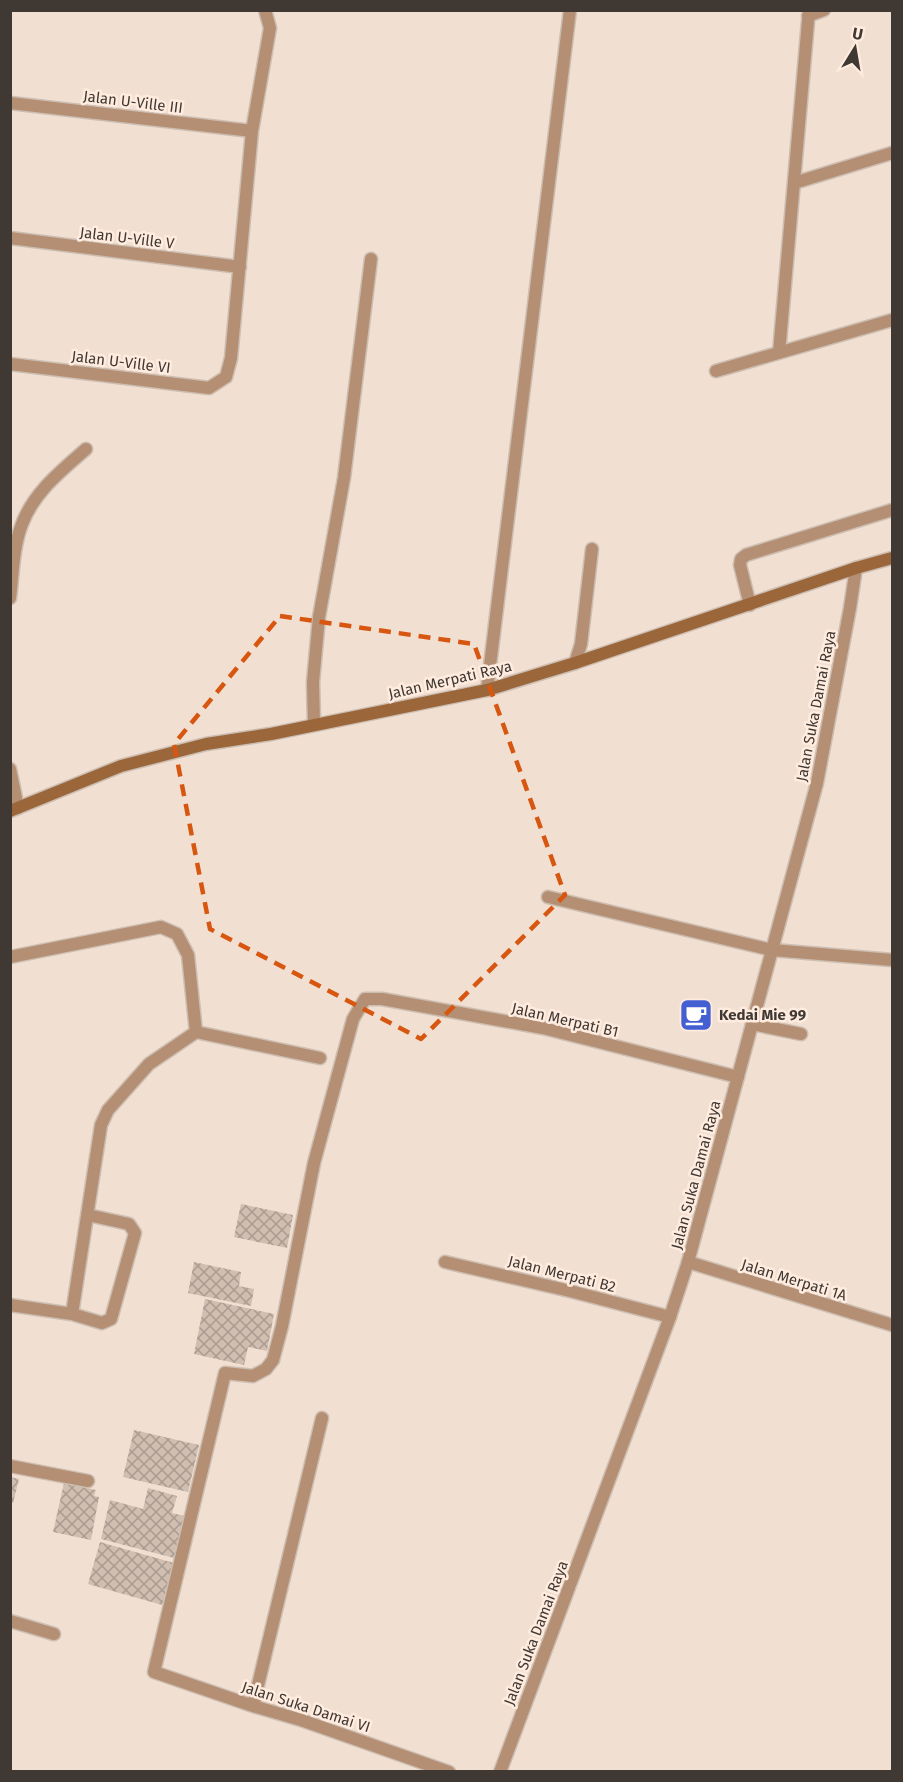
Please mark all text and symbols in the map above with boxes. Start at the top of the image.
north arrow [825,18,885,78]
text: U [851,23,865,44]
street label: Jalan U-Ville III [82,87,184,117]
street label: Jalan U-Ville V [79,223,176,253]
street label: Jalan U-Ville VI [70,347,172,377]
street label: Jalan Suka Damai Raya [793,629,839,783]
street label: Jalan Merpati Raya [387,657,513,703]
cafe icon: Kedai Mie 99 [678,997,714,1033]
street label: Jalan Merpati B1 [510,999,620,1041]
place label: Kedai Mie 99 [719,1006,806,1024]
street label: Jalan Suka Damai Raya [667,1099,725,1251]
street label: Jalan Merpati B2 [506,1252,618,1296]
street label: Jalan Merpati 1A [739,1255,849,1305]
street label: Jalan Suka Damai Raya [500,1558,572,1708]
street label: Jalan Suka Damai VI [240,1678,372,1736]

